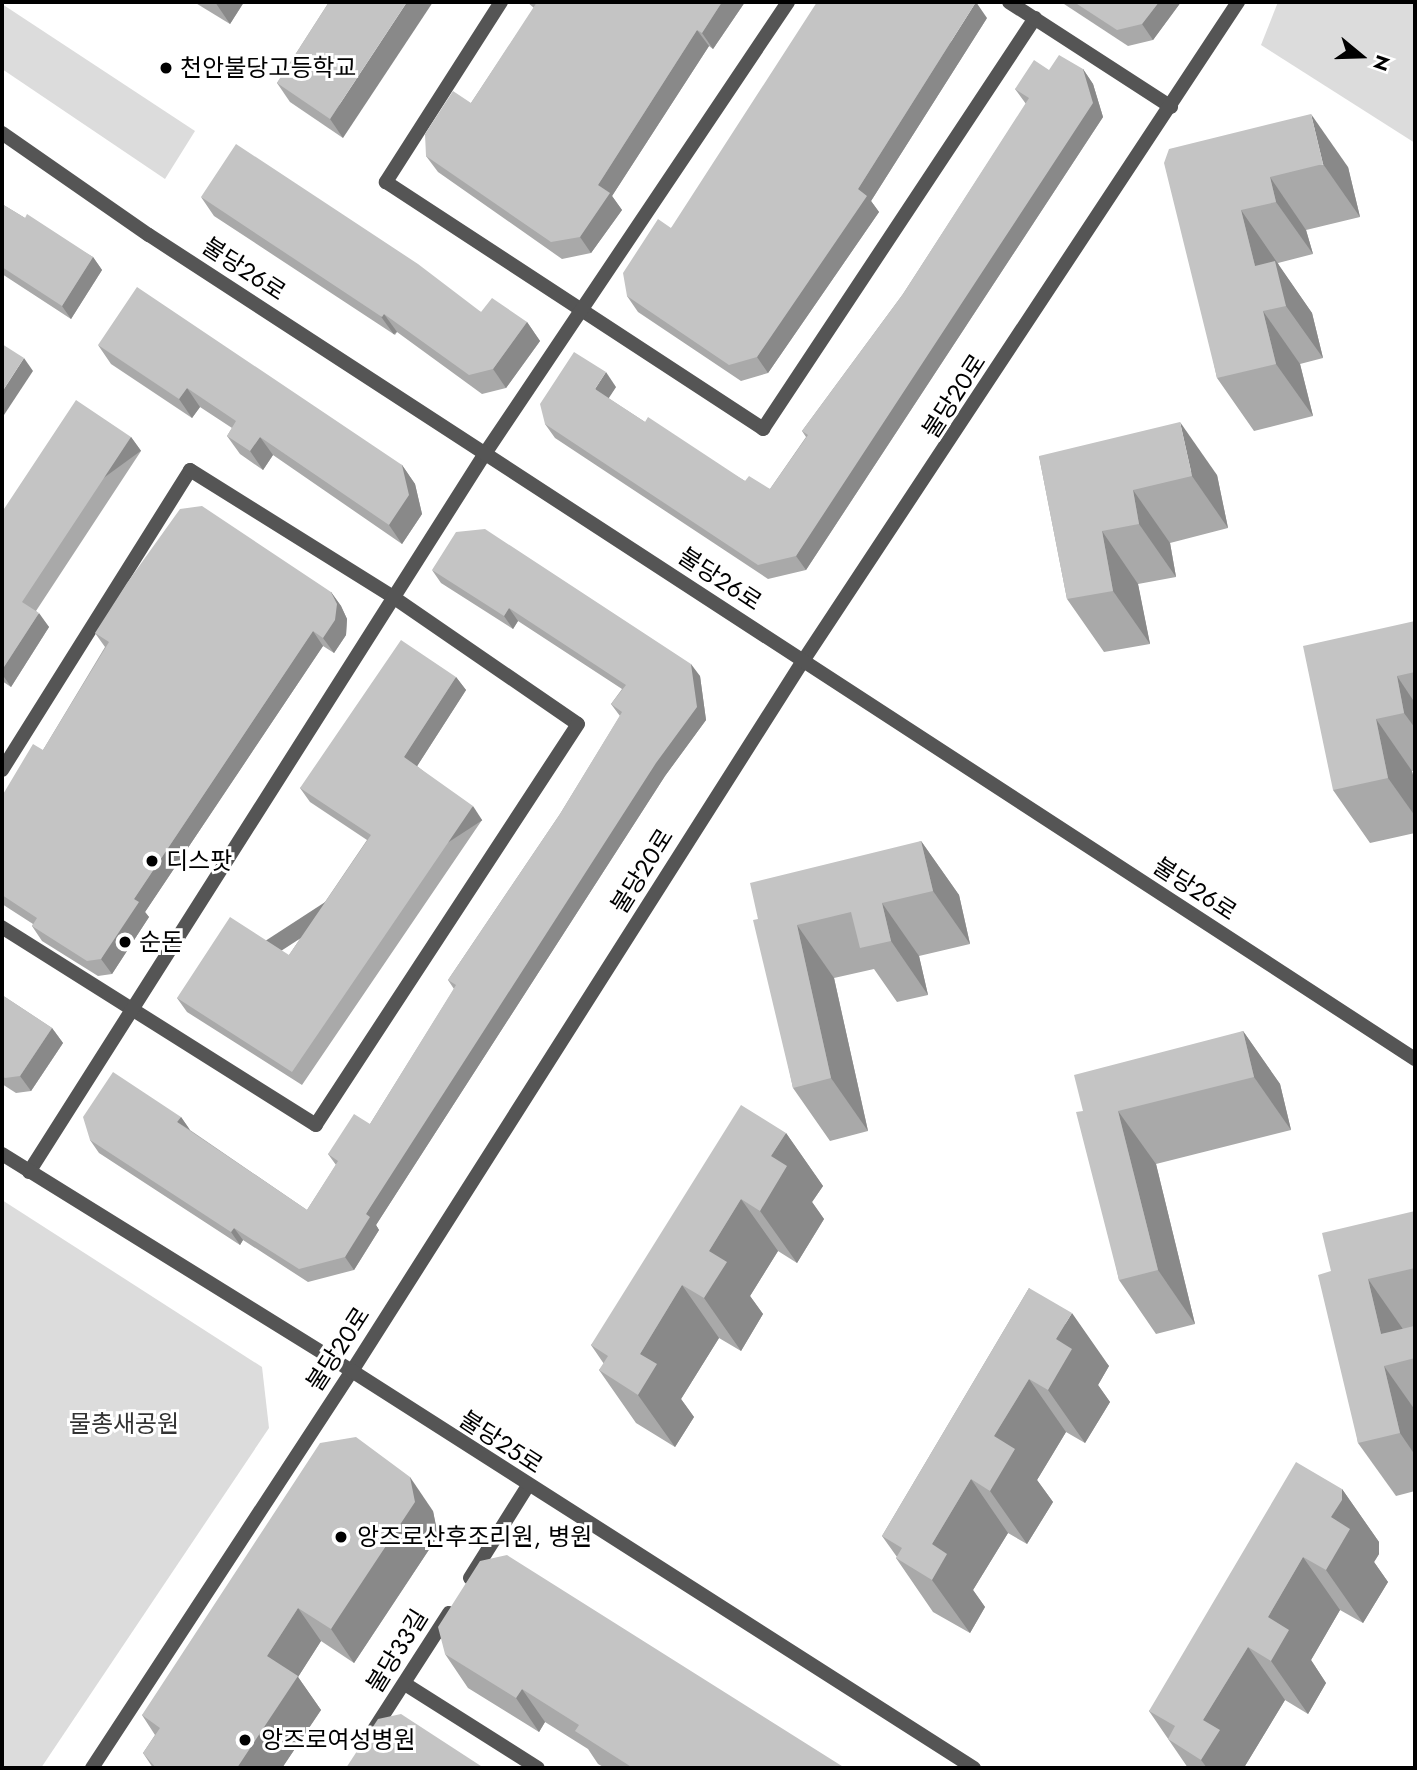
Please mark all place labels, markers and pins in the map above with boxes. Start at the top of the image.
place label: 천안불당고등학교 [180,54,357,82]
marker: 천안불당고등학교 [158,60,174,76]
place label: 디스팟 [166,847,232,875]
marker: 디스팟 [144,853,160,869]
place label: 순돈 [139,928,183,956]
marker: 순돈 [117,934,133,950]
place label: 앙즈로산후조리원, 병원 [357,1523,592,1551]
marker: 앙즈로산후조리원, 병원 [331,1527,351,1547]
place label: 앙즈로여성병원 [261,1726,416,1754]
marker: 앙즈로여성병원 [235,1730,255,1750]

